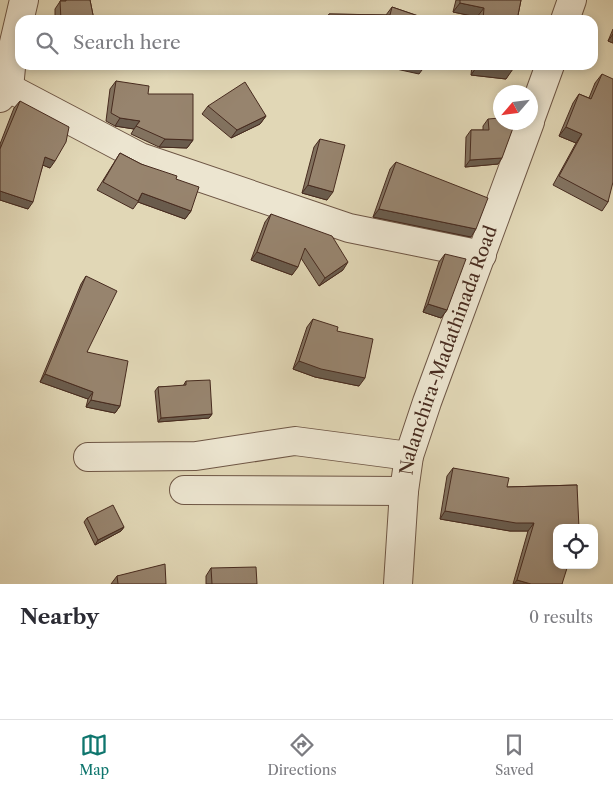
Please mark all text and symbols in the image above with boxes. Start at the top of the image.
search box [15,15,598,70]
icon: search [33,29,61,57]
text: Search here [73,31,181,54]
north arrow [493,85,538,130]
street label: Nalanchira-Madathinada Road [395,223,502,476]
map controls [553,524,598,569]
button: locate [553,524,598,569]
text: Nearby [20,604,99,629]
text: 0 results [529,607,593,627]
tab: Map [79,731,109,779]
tab: Directions [267,731,337,779]
tab: Saved [495,731,534,779]

